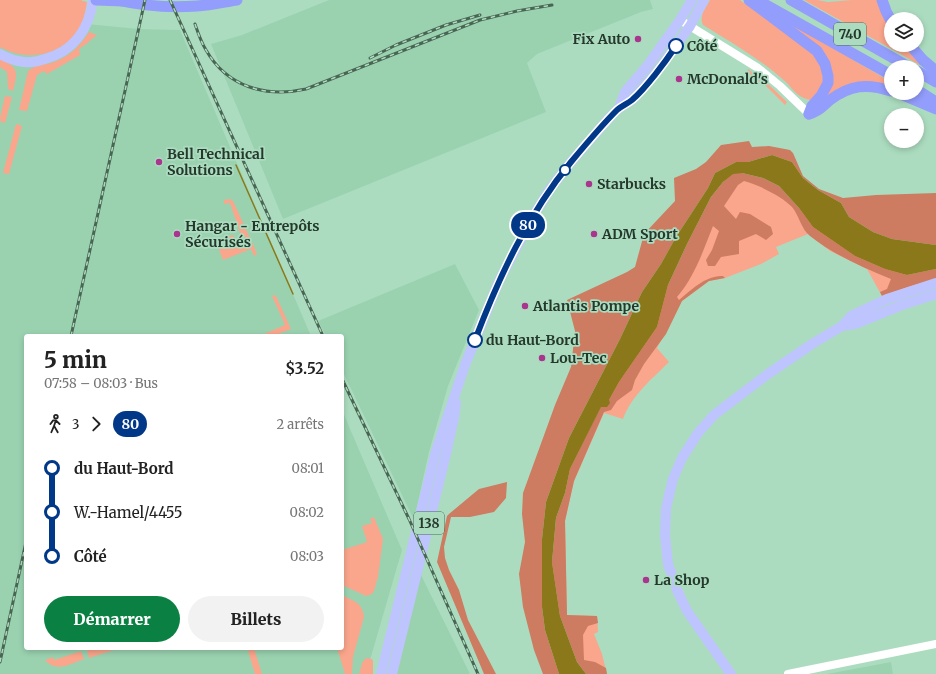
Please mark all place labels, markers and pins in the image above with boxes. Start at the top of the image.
place label: Fix Auto [572,30,630,48]
marker: Fix Auto [633,34,643,44]
place label: Côté [687,37,718,55]
marker: Côté [668,38,684,54]
place label: McDonald's [687,70,768,88]
marker: McDonald's [674,74,684,84]
place label: Bell Technical Solutions [167,145,265,179]
marker: Bell Technical Solutions [154,157,164,167]
unlabelled marker [559,164,571,176]
place label: Starbucks [597,175,666,193]
marker: Starbucks [584,179,594,189]
place label: Hangar - Entrepôts Sécurisés [185,217,320,251]
place label: ADM Sport [601,225,678,243]
marker: Hangar - Entrepôts Sécurisés [172,229,182,239]
marker: ADM Sport [589,229,599,239]
place label: Atlantis Pompe [532,297,639,315]
marker: Atlantis Pompe [520,301,530,311]
place label: du Haut-Bord [486,331,579,349]
marker: du Haut-Bord [467,332,483,348]
place label: Lou-Tec [550,349,607,367]
marker: Lou-Tec [537,353,547,363]
place label: La Shop [654,571,709,589]
marker: La Shop [641,575,651,585]

